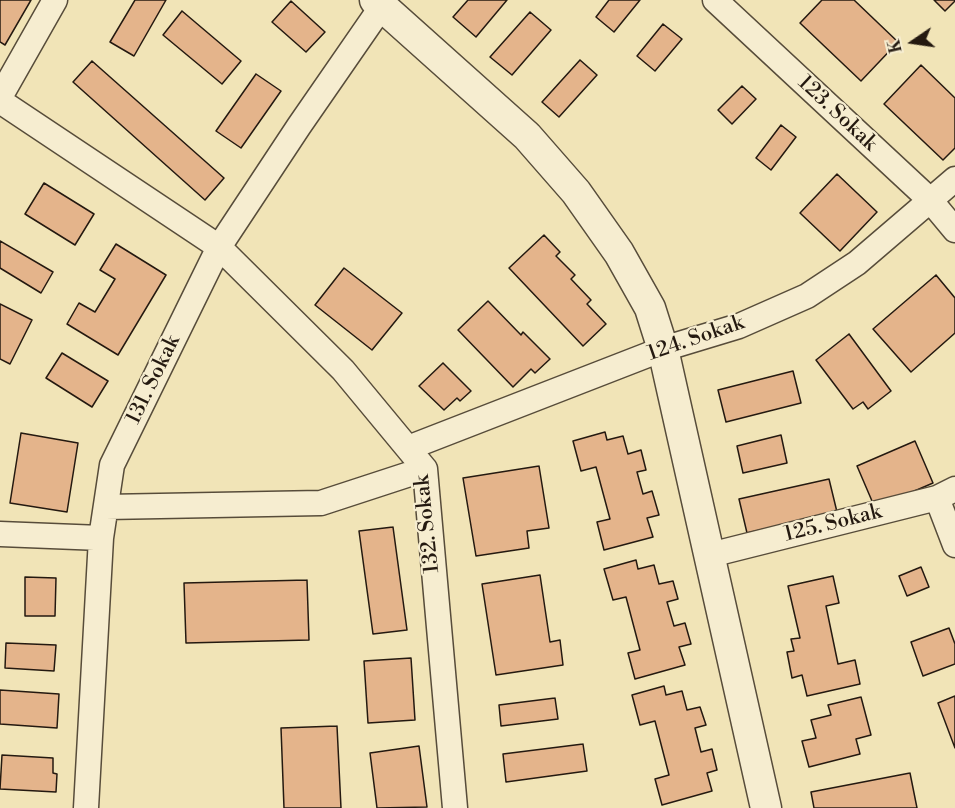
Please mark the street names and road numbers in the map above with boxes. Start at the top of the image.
street label: 123. Sokak [792,71,882,157]
street label: 124. Sokak [645,311,747,367]
street label: 131. Sokak [122,331,186,429]
street label: 132. Sokak [410,474,446,574]
street label: 125. Sokak [782,500,884,548]

